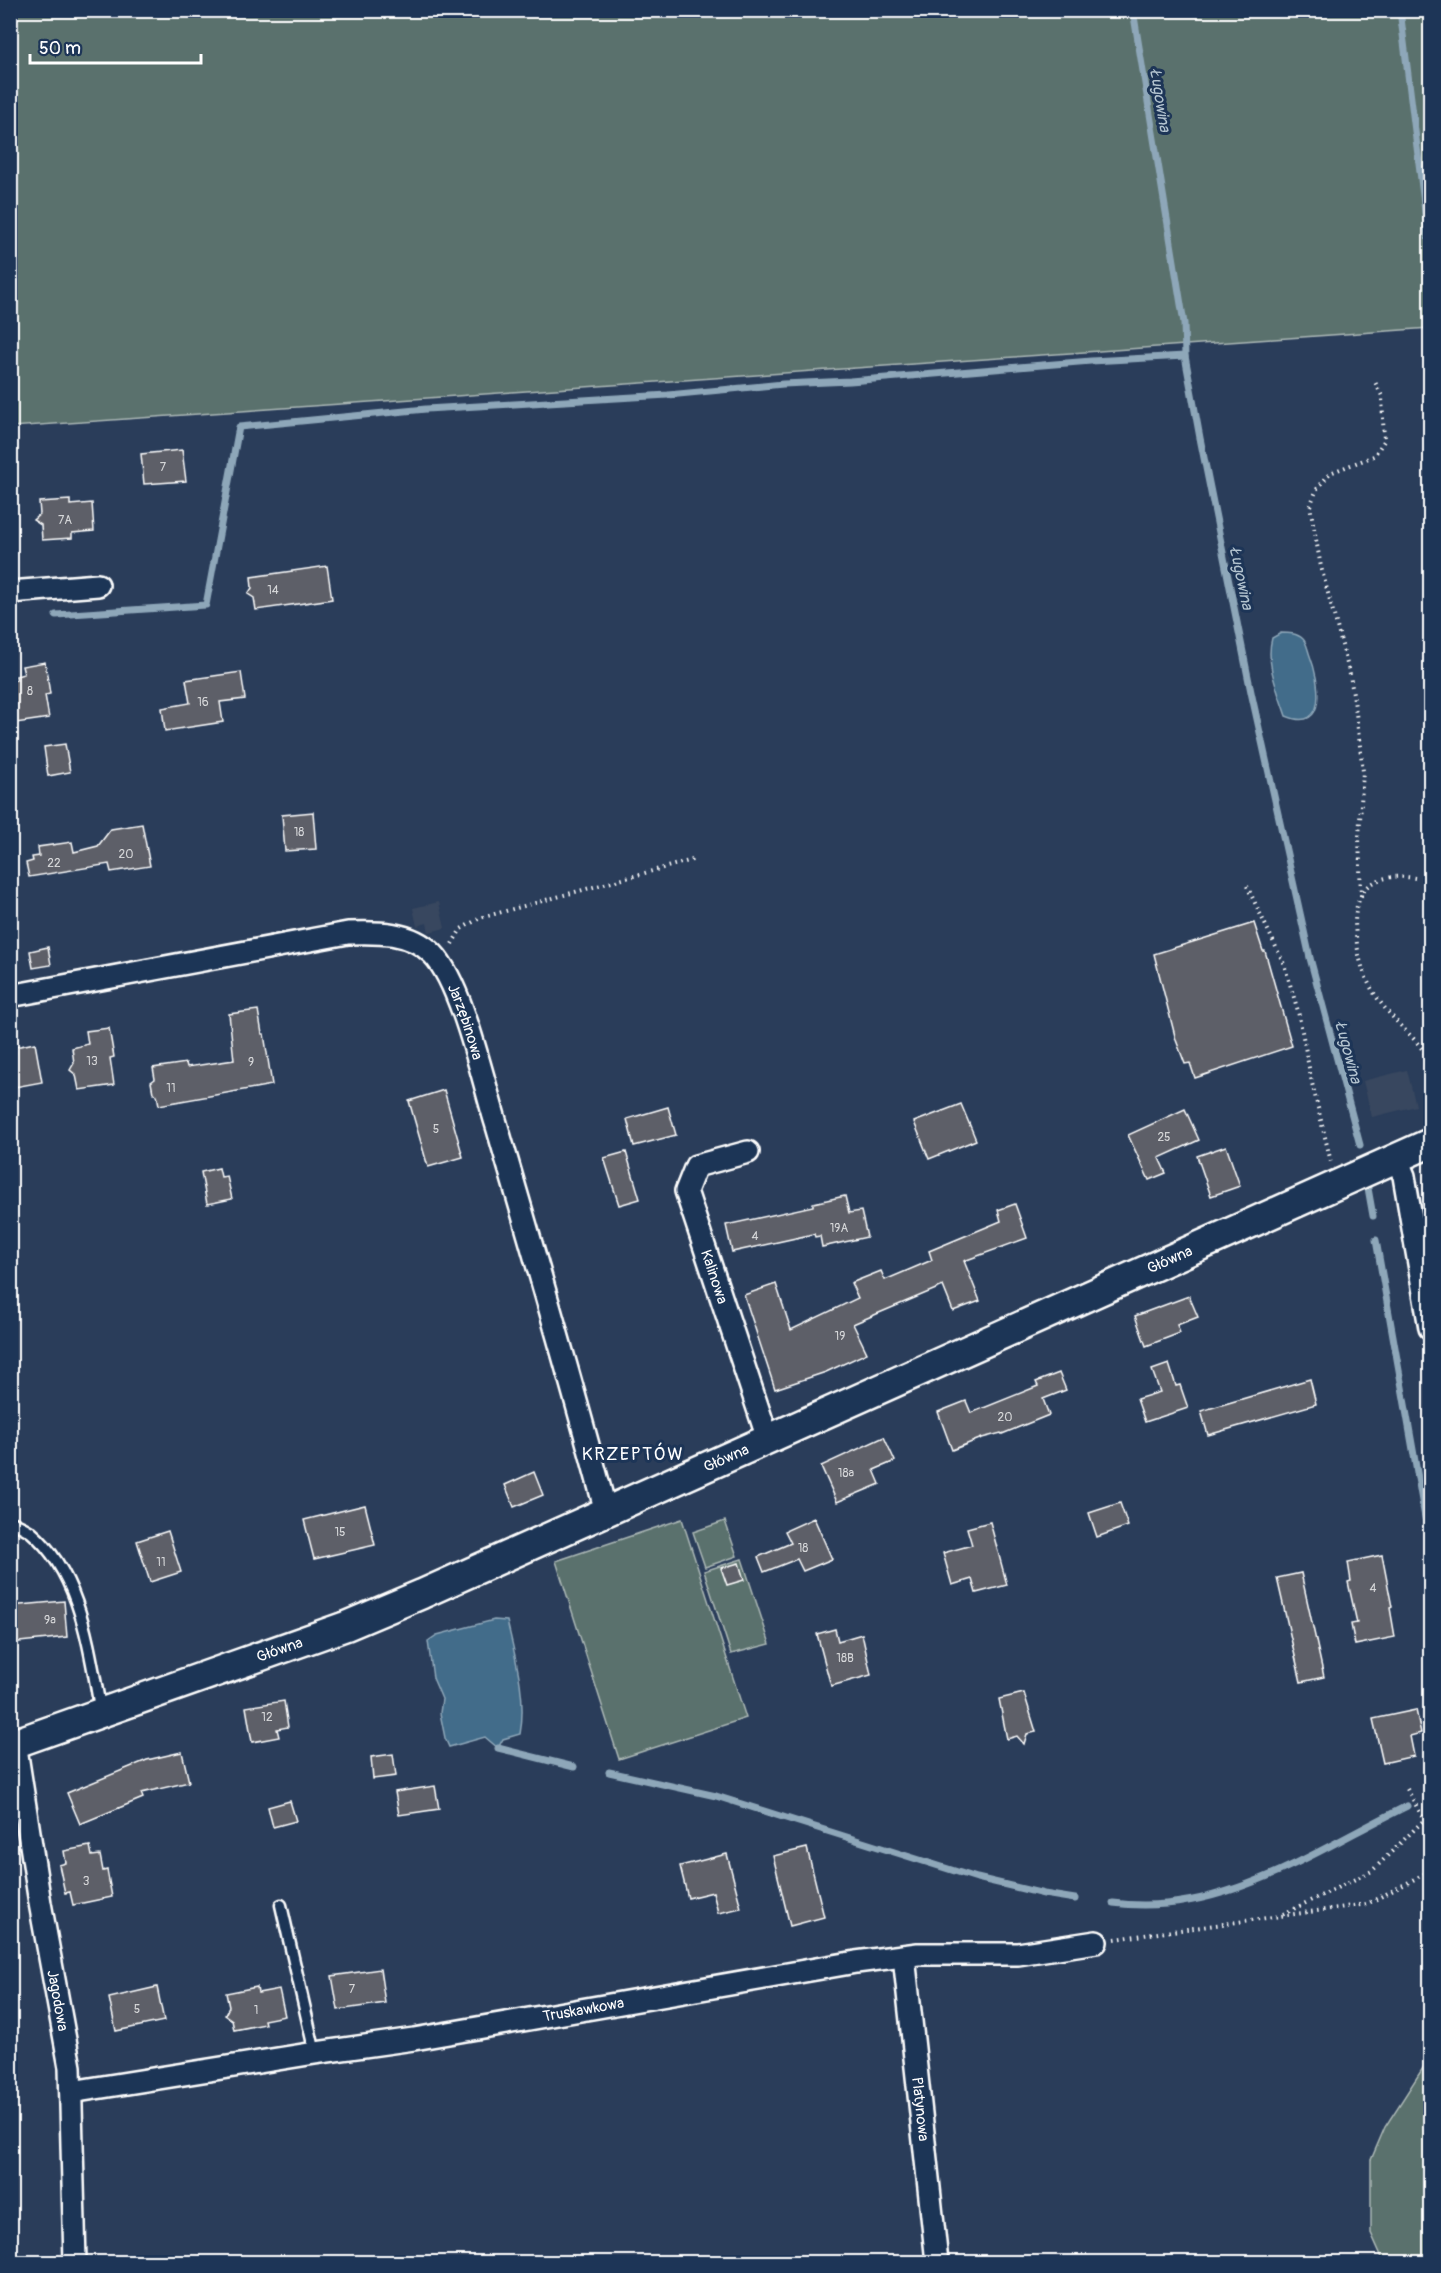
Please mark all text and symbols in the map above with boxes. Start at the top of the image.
scale bar [30,27,201,65]
text: 50 m [39,37,81,60]
water label: Ługowina [1145,67,1175,135]
house number: 7 [160,460,167,475]
house number: 7A [58,513,72,528]
water label: Ługowina [1225,545,1258,613]
house number: 14 [267,583,279,598]
house number: 8 [27,684,33,699]
house number: 16 [197,695,209,710]
house number: 18 [294,825,304,840]
house number: 20 [119,847,133,862]
house number: 22 [47,856,61,871]
street label: Jarzębinowa [443,981,487,1062]
water label: Ługowina [1330,1019,1366,1087]
house number: 13 [86,1054,98,1069]
house number: 9 [248,1055,254,1070]
house number: 11 [166,1081,176,1096]
house number: 5 [433,1122,439,1137]
house number: 25 [1157,1130,1171,1145]
house number: 19A [830,1221,849,1236]
house number: 4 [752,1229,759,1244]
street label: Główna [1144,1242,1195,1278]
street label: Kalinowa [696,1247,732,1306]
house number: 19 [835,1329,845,1344]
house number: 20 [998,1410,1012,1425]
street label: Główna [701,1440,752,1477]
district label: KRZEPTÓW [582,1442,684,1466]
house number: 18a [838,1466,855,1481]
house number: 15 [334,1525,346,1540]
house number: 18 [798,1541,808,1556]
house number: 11 [156,1555,166,1570]
house number: 4 [1370,1581,1377,1596]
house number: 9a [44,1613,56,1628]
street label: Główna [254,1633,305,1667]
house number: 18B [836,1651,854,1666]
house number: 12 [261,1710,273,1725]
house number: 3 [83,1874,90,1889]
street label: Jagodowa [42,1968,72,2033]
house number: 7 [349,1982,356,1997]
street label: Truskawkowa [541,1994,626,2026]
house number: 5 [134,2002,140,2017]
house number: 1 [254,2003,258,2018]
street label: Platynowa [907,2076,933,2142]

